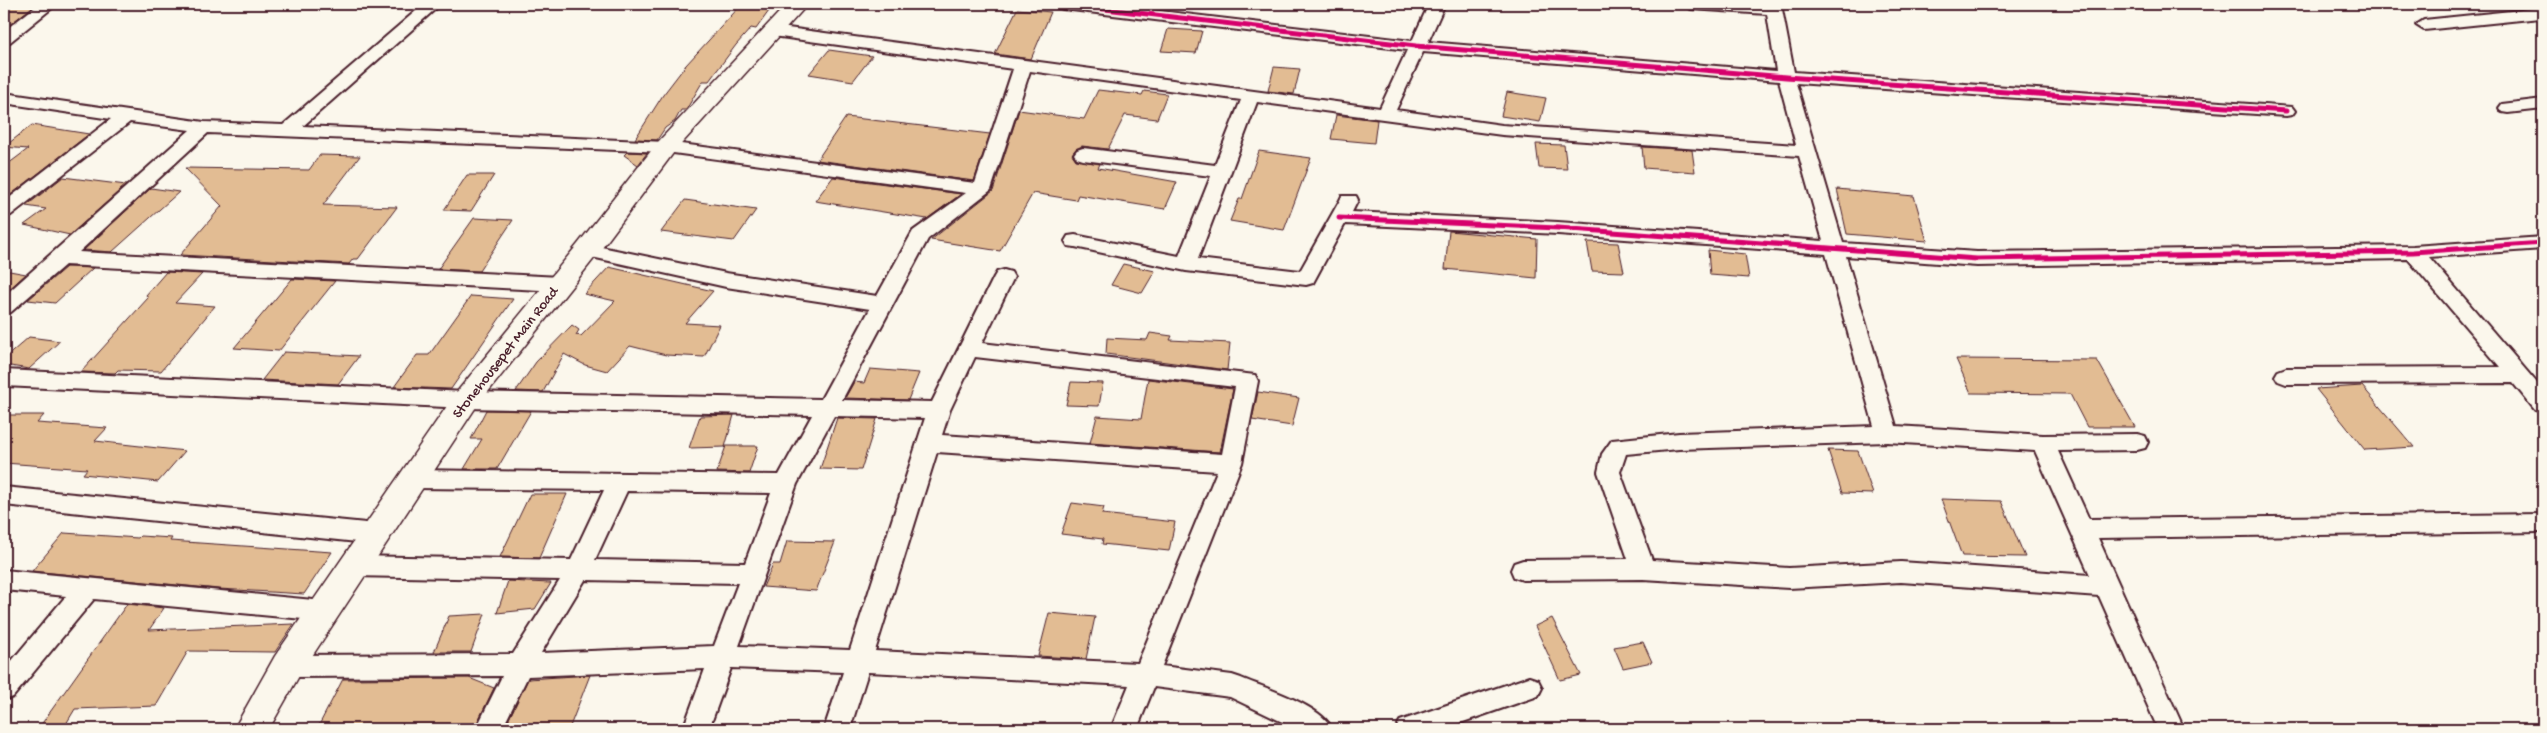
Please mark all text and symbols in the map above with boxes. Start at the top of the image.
street label: Stonehousepet Main Road [449,283,564,422]

